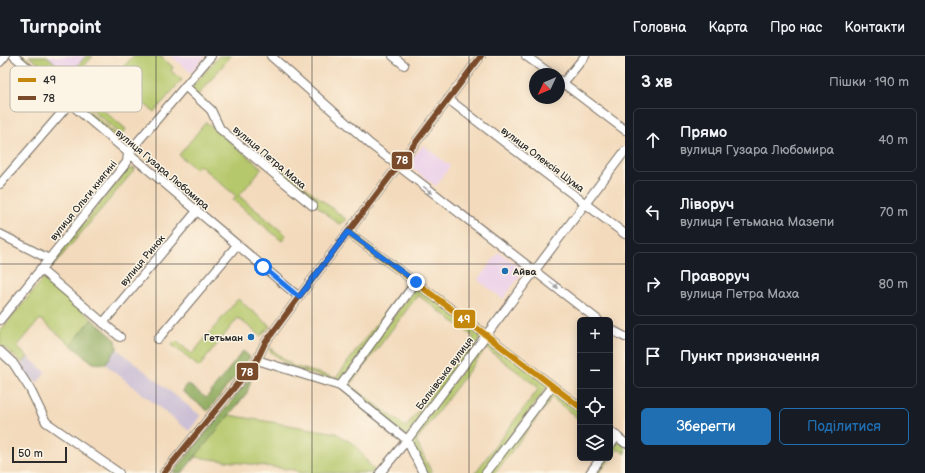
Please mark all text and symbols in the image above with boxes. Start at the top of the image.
text: Turnpoint [20,16,101,39]
text: Головна [633,19,686,36]
text: Карта [708,19,748,36]
text: Про нас [770,19,822,36]
text: Контакти [844,19,905,36]
legend [10,66,142,112]
north arrow [529,68,565,104]
text: 3 хв [641,72,673,92]
text: 49 [43,74,56,87]
text: Пішки · 190 m [829,74,909,90]
text: 78 [43,92,55,105]
text: Прямо [680,123,727,142]
street label: вулиця Петра Маха [230,124,308,192]
street label: вулиця Олексія Шума [498,125,587,195]
street label: вулиця Гузара Любомира [113,127,212,213]
icon: ahead [642,129,664,151]
text: 40 m [878,132,908,148]
text: вулиця Гузара Любомира [680,142,834,158]
line badge: 78 [391,151,413,170]
text: 78 [396,154,409,167]
street label: вулиця Ольги княгині [48,158,120,243]
one-way arrow [423,185,434,194]
text: Ліворуч [680,195,734,214]
icon: left [642,201,664,223]
text: 70 m [880,204,908,220]
text: вулиця Гетьмана Мазепи [680,214,834,230]
street label: вулиця Ринок [118,232,168,289]
route start [254,258,272,276]
marker: Айва [500,266,510,276]
place label: Айва [512,266,536,278]
text: Праворуч [680,267,750,286]
route end [407,273,425,291]
icon: right [642,273,664,295]
text: 80 m [879,276,908,292]
one-way arrow [548,281,559,290]
text: вулиця Петра Маха [680,286,799,302]
line badge: 49 [453,309,476,329]
text: 49 [458,313,470,326]
map controls [577,317,613,461]
button: + [577,317,613,353]
place label: Гетьман [204,332,243,344]
marker: Гетьман [246,332,256,342]
street label: Балківська вулиця [414,335,476,412]
icon: arrive [642,345,664,367]
text: Пункт призначення [680,347,820,366]
button: − [577,353,613,389]
line badge: 78 [236,362,259,381]
text: 78 [241,366,254,379]
button: locate [577,389,613,425]
button: Зберегти [641,408,771,445]
button: Поділитися [779,408,909,445]
button: layers [577,425,613,461]
scale bar [12,445,67,464]
text: 50 m [18,447,43,460]

